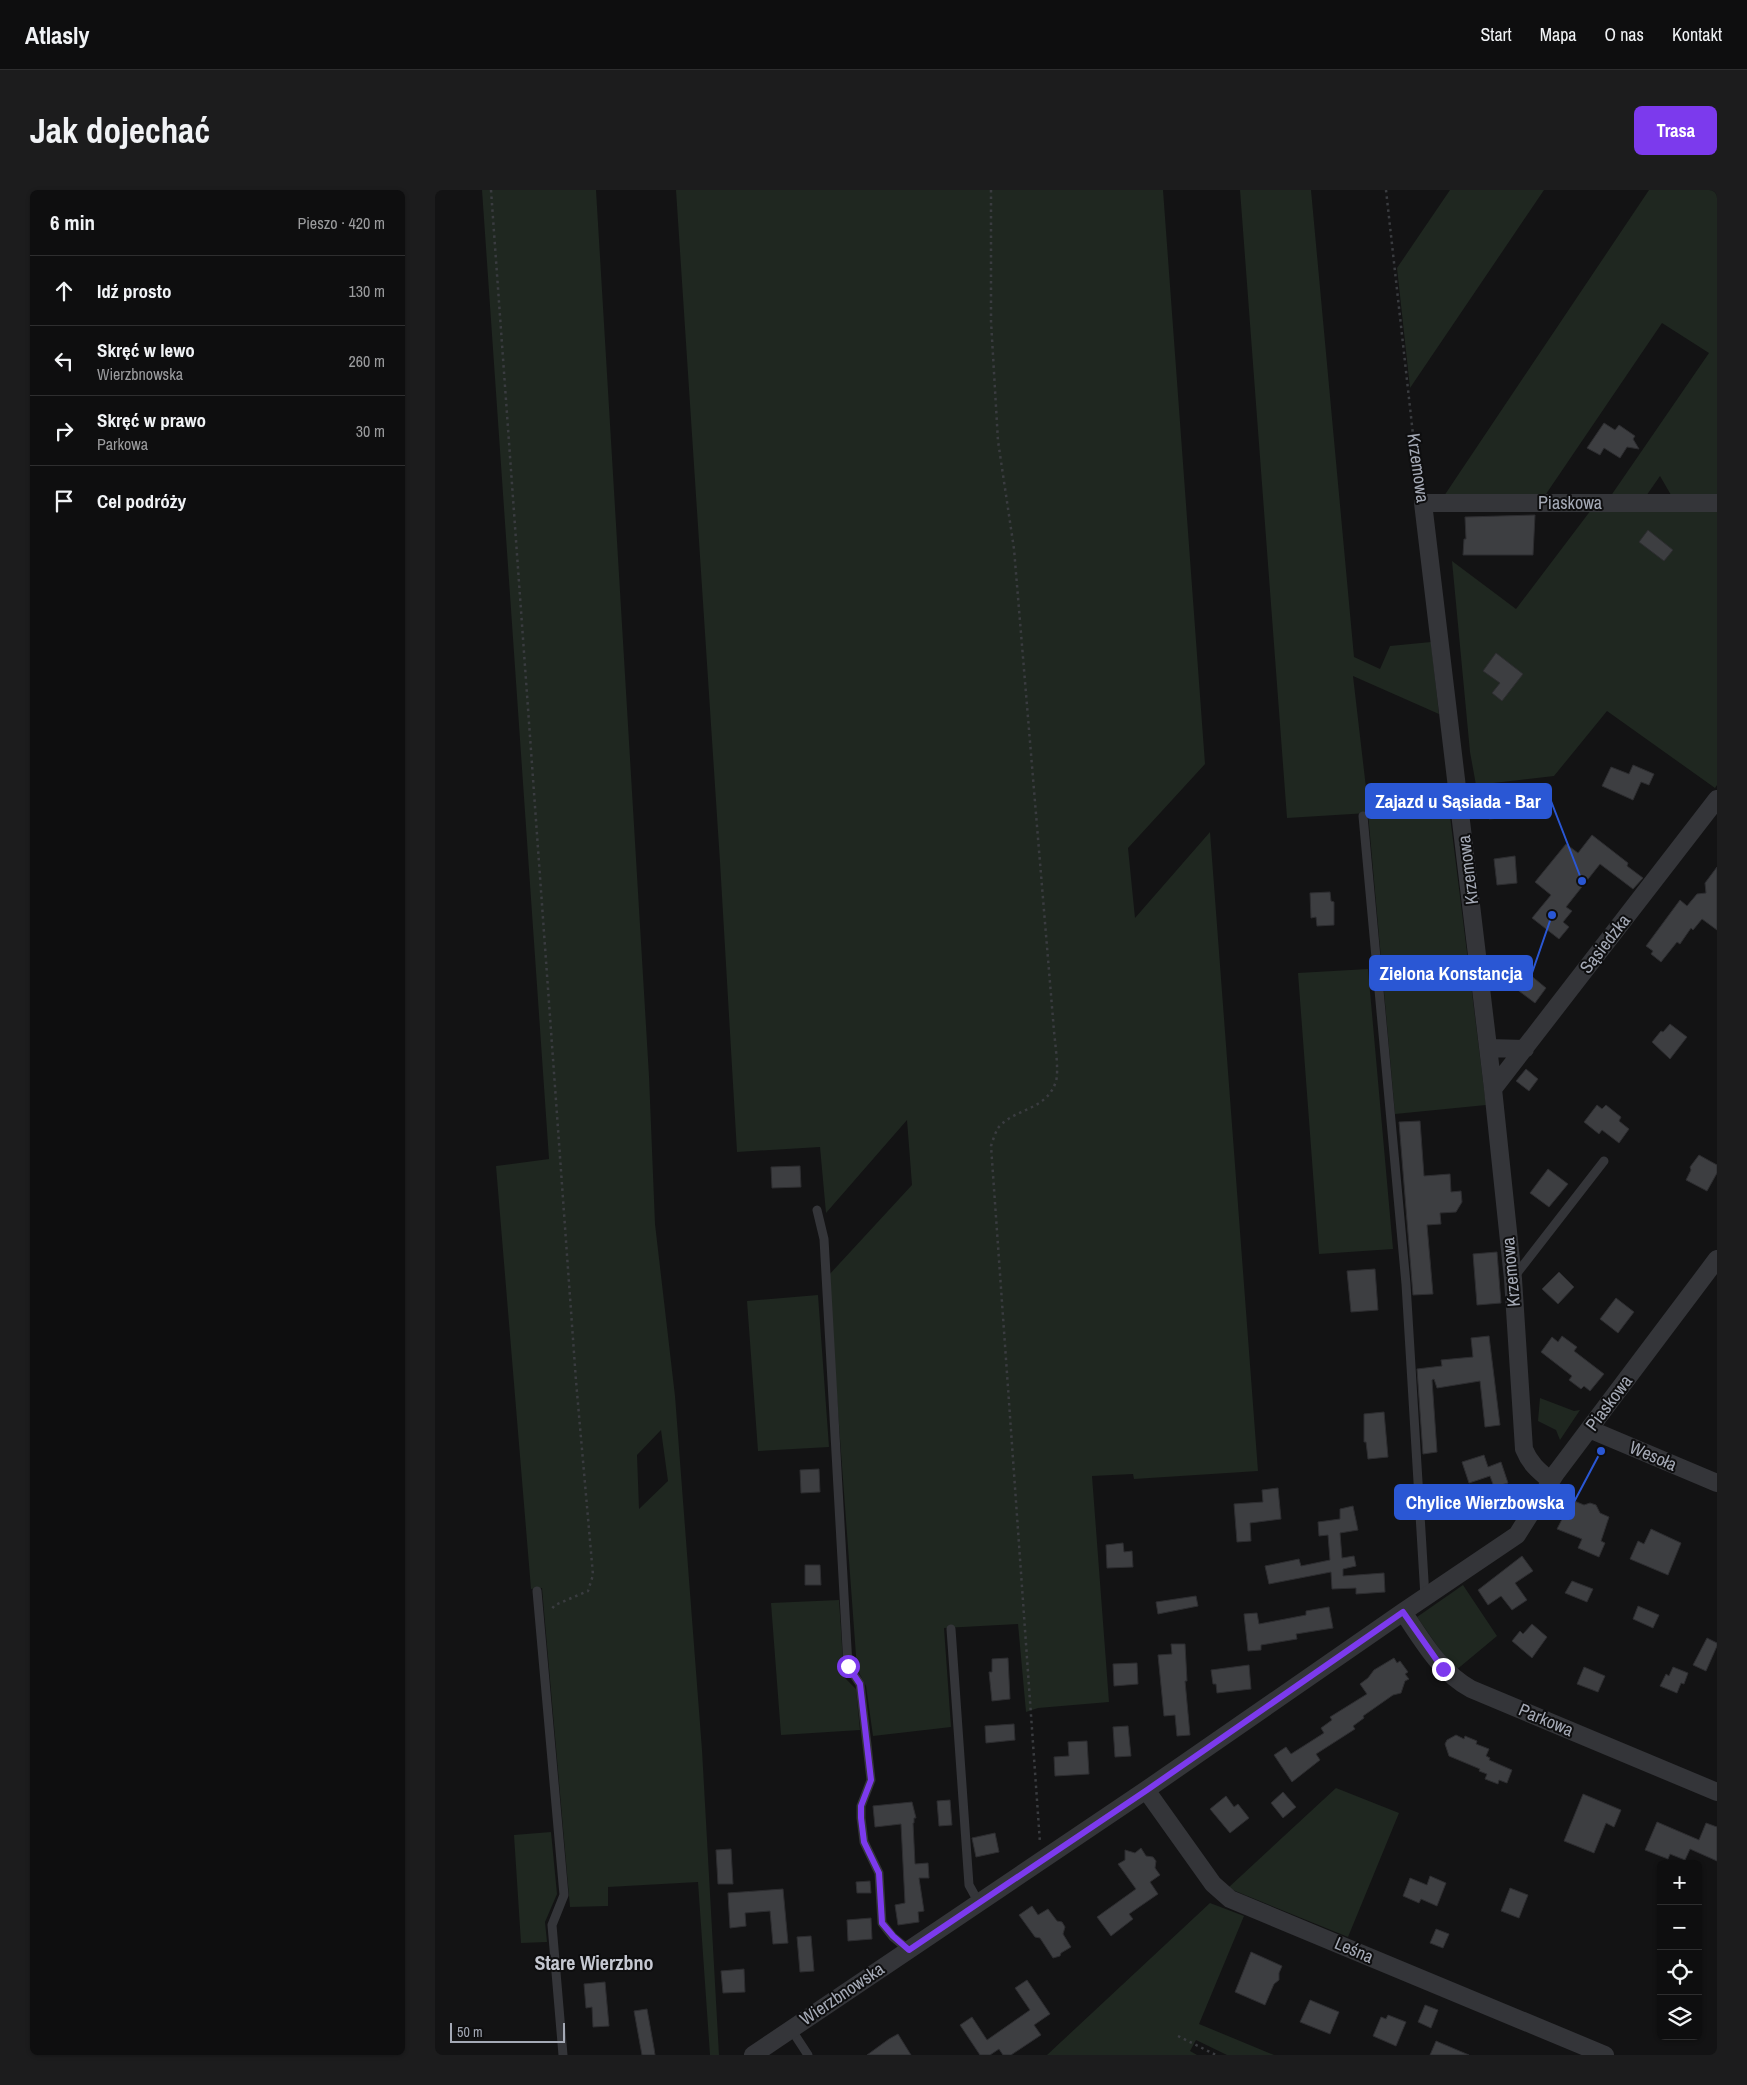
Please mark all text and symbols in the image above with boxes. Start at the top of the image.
text: Atlasly [25,19,90,51]
text: Start [1480,22,1512,47]
text: Mapa [1540,22,1577,47]
text: O nas [1605,22,1644,47]
text: Kontakt [1672,22,1722,47]
button: Trasa [1634,106,1717,155]
text: Jak dojechać [30,107,210,154]
text: 6 min [50,208,95,237]
text: Pieszo · 420 m [297,212,385,234]
icon: ahead [50,277,78,305]
text: Idź prosto [97,278,171,304]
text: 130 m [349,280,385,302]
text: Skręć w lewo [97,337,195,363]
icon: left [50,347,78,375]
text: 260 m [349,350,385,372]
text: Wierzbnowska [97,363,183,385]
text: Skręć w prawo [97,407,206,433]
icon: right [50,417,78,445]
text: 30 m [356,420,385,442]
street label: Krzemowa [1401,432,1436,504]
text: Parkowa [97,433,148,455]
icon: arrive [50,487,78,515]
text: Cel podróży [97,488,186,514]
street label: Piaskowa [1538,490,1602,515]
callout: Zajazd u Sąsiada - Bar [1366,784,1551,818]
text: Zajazd u Sąsiada - Bar [1375,788,1541,814]
street label: Krzemowa [1451,834,1484,906]
street label: Sąsiedzka [1574,909,1636,979]
callout: Zielona Konstancja [1370,956,1532,990]
text: Zielona Konstancja [1380,960,1523,986]
street label: Krzemowa [1495,1236,1526,1308]
street label: Piaskowa [1579,1370,1638,1436]
street label: Wesoła [1626,1434,1681,1477]
callout: Chylice Wierzbowska [1395,1485,1574,1519]
text: Chylice Wierzbowska [1406,1489,1564,1515]
route start [837,1655,860,1678]
route end [1432,1658,1455,1681]
street label: Parkowa [1515,1697,1578,1742]
map controls [1657,1860,1702,2040]
button: + [1657,1860,1702,1905]
button: − [1657,1905,1702,1950]
street label: Leśna [1331,1930,1378,1969]
district label: Stare Wierzbno [534,1949,654,1976]
button: locate [1657,1950,1702,1995]
street label: Wierzbnowska [795,1956,889,2031]
button: layers [1657,1995,1702,2040]
scale bar [450,2020,565,2043]
text: 50 m [457,2023,483,2041]

